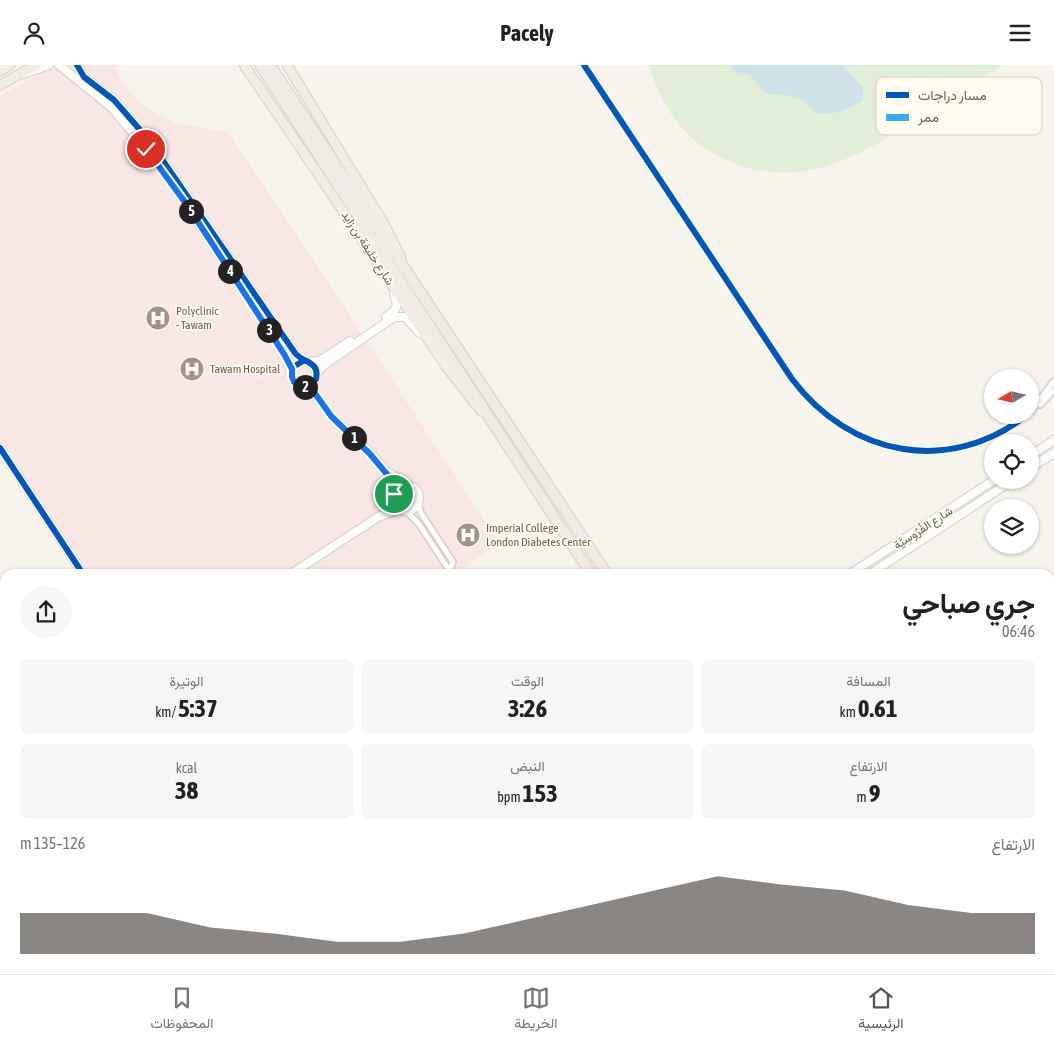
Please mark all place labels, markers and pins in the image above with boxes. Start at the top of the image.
pin [125,128,167,170]
pin: 5 [178,199,204,223]
pin: 4 [218,259,242,283]
place label: Polyclinic - Tawam [176,304,219,332]
hospital icon: Polyclinic - Tawam [145,305,171,331]
pin: 3 [256,317,282,343]
hospital icon: Tawam Hospital [179,356,205,382]
place label: Tawam Hospital [210,362,281,376]
pin: 2 [292,375,318,399]
pin: 1 [342,425,366,451]
pin [373,473,415,515]
place label: Imperial College London Diabetes Center [486,521,591,549]
hospital icon: Imperial College London Diabetes Center [455,522,481,548]

